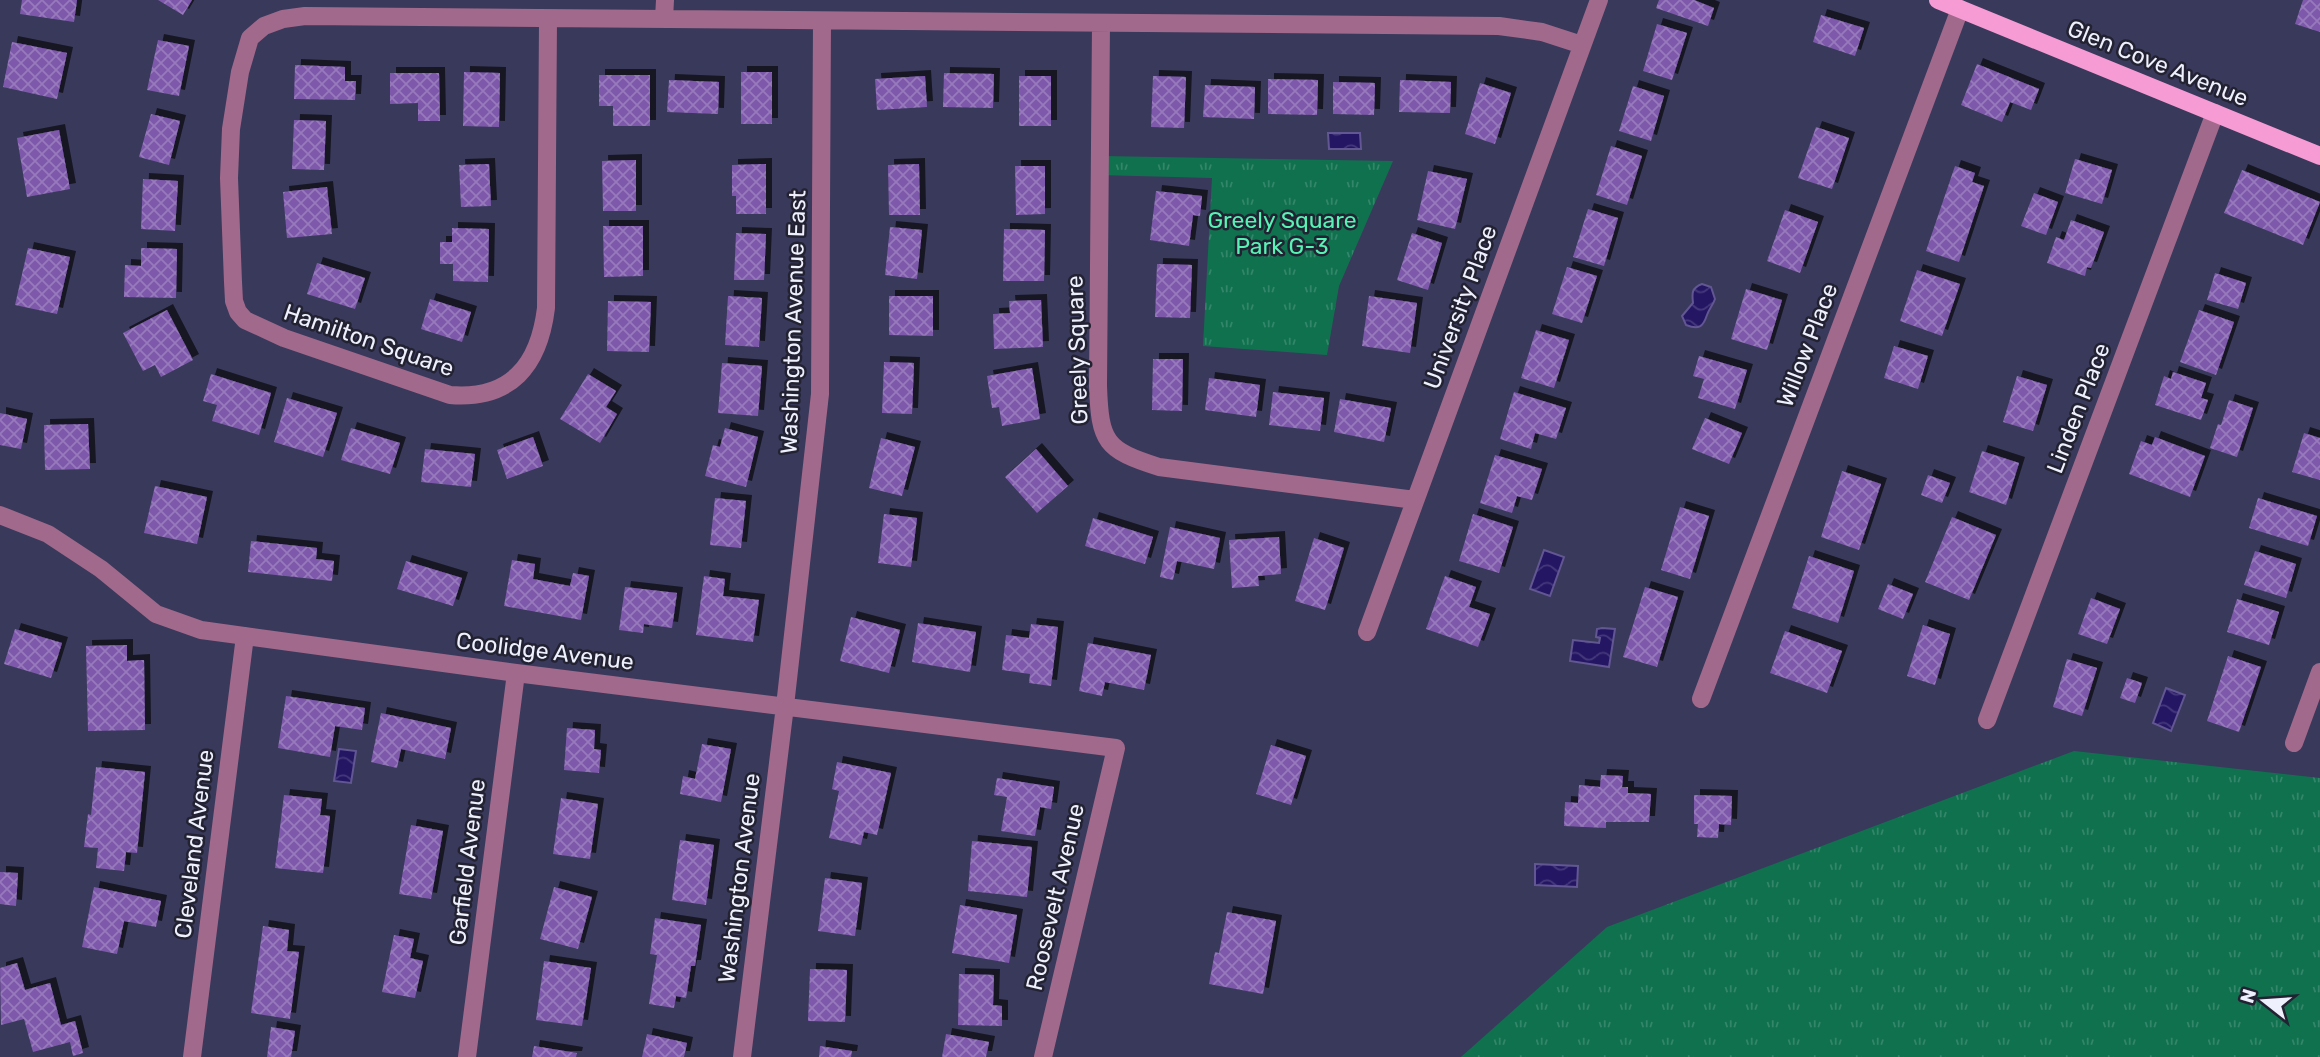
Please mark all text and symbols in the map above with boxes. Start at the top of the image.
street label: Glen Cove Avenue [2063,14,2253,112]
street label: Washington Avenue East [774,189,812,455]
park label: Greely Square Park G-3 [1207,206,1357,260]
street label: University Place [1417,221,1503,393]
street label: Greely Square [1060,275,1094,425]
street label: Willow Place [1771,279,1843,411]
street label: Hamilton Square [280,298,458,382]
street label: Linden Place [2040,339,2116,477]
street label: Coolidge Avenue [455,626,635,676]
street label: Cleveland Avenue [169,748,219,940]
street label: Washington Avenue [712,771,766,985]
street label: Garfield Avenue [443,777,491,947]
street label: Roosevelt Avenue [1020,801,1090,993]
north arrow [2229,966,2299,1036]
text: N [2235,986,2261,1006]

